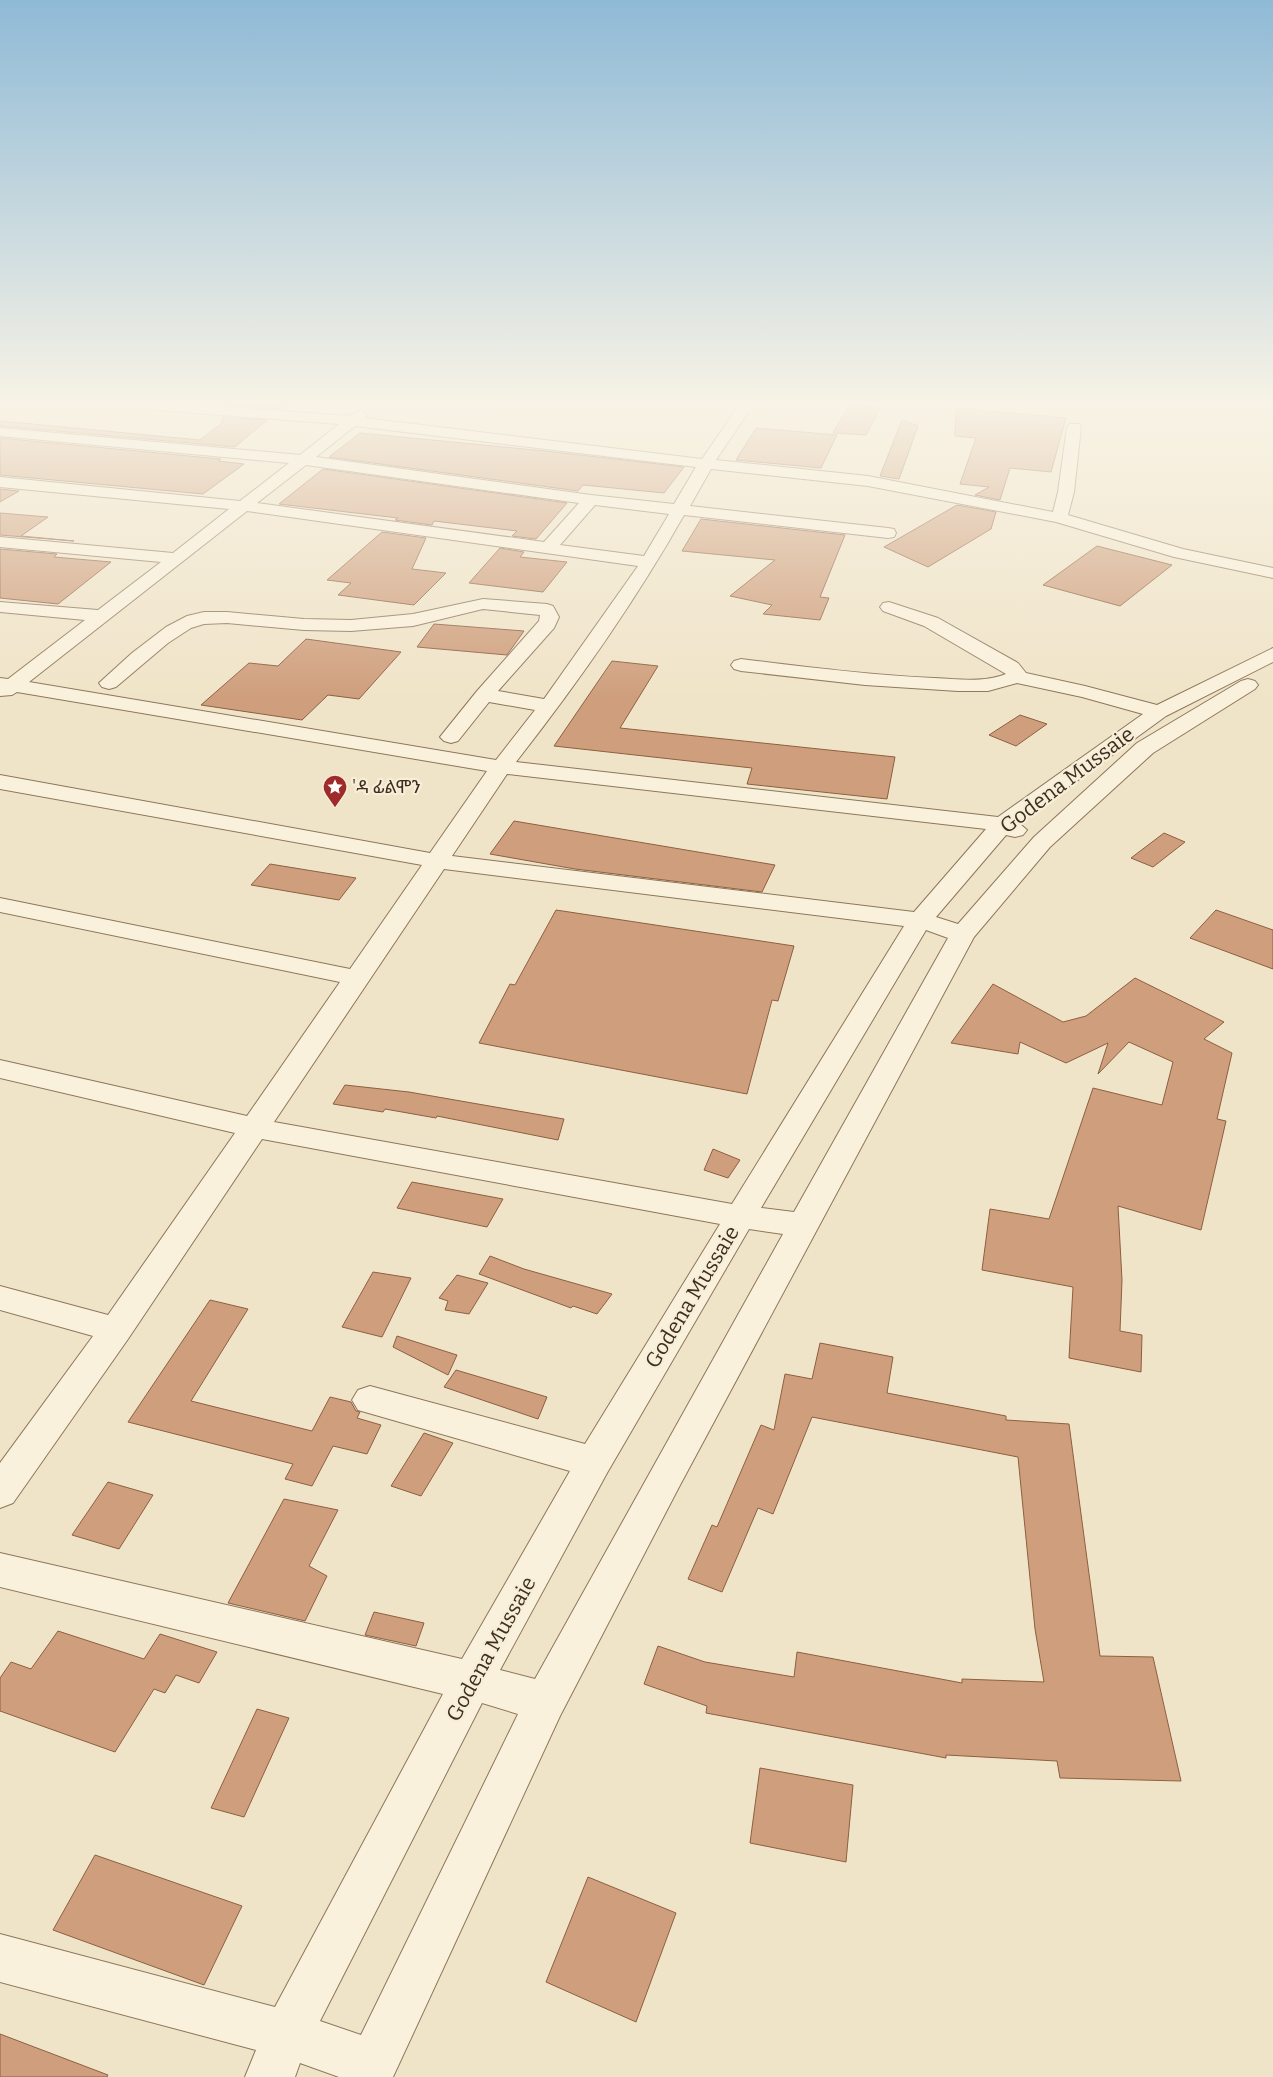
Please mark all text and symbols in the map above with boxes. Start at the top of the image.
street label: Godena Mussaie [995,721,1139,839]
place icon: 'ዳ ፊልሞን [322,774,348,808]
place label: 'ዳ ፊልሞን [352,776,421,798]
street label: Godena Mussaie [639,1221,745,1373]
street label: Godena Mussaie [440,1572,542,1726]

